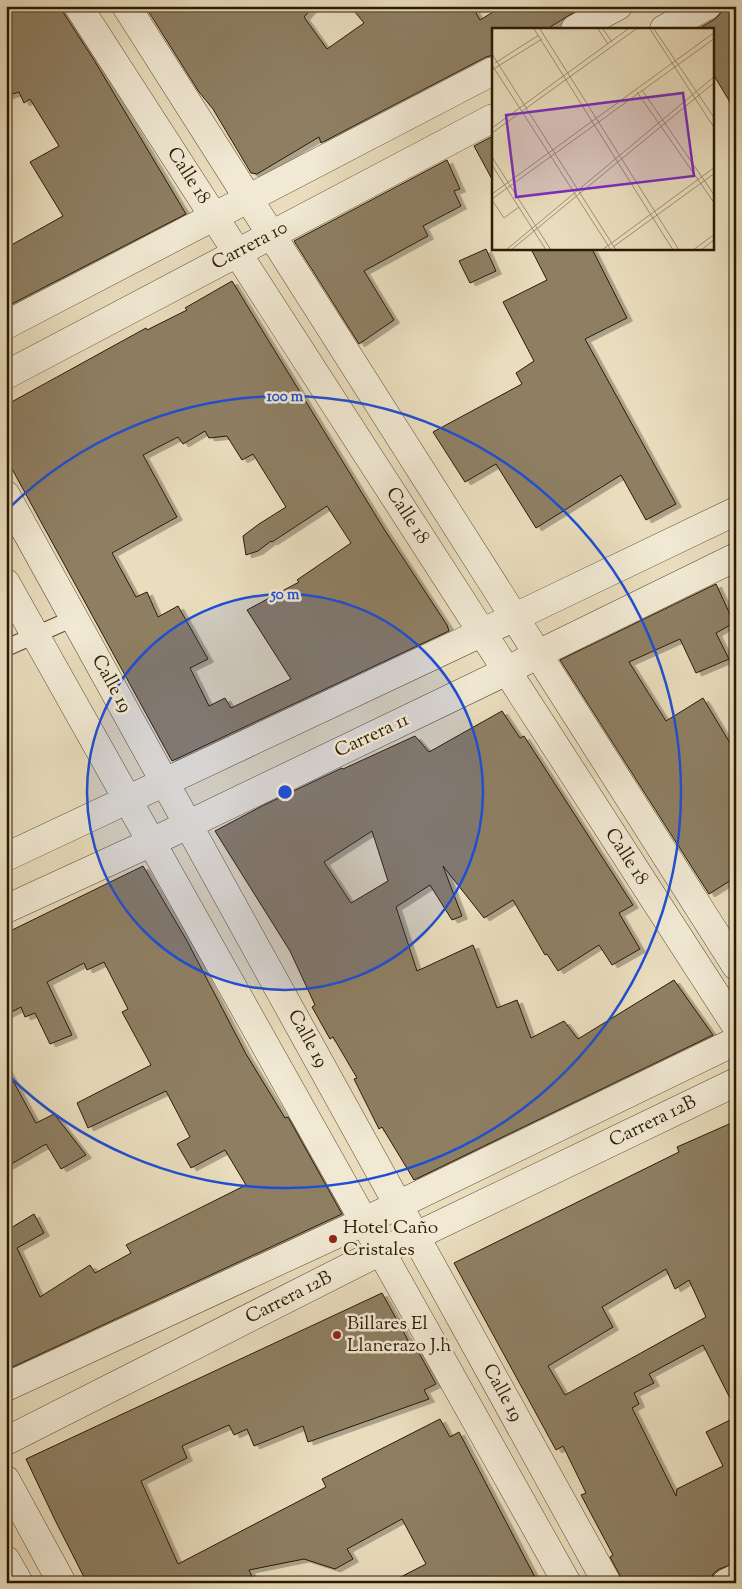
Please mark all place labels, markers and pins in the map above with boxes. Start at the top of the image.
centre of rings [276,783,294,801]
place label: Hotel Caño Cristales [343,1215,438,1264]
marker: Hotel Caño Cristales [327,1233,339,1245]
place label: Billares El Llanerazo J.h [347,1311,451,1360]
marker: Billares El Llanerazo J.h [331,1329,343,1341]

